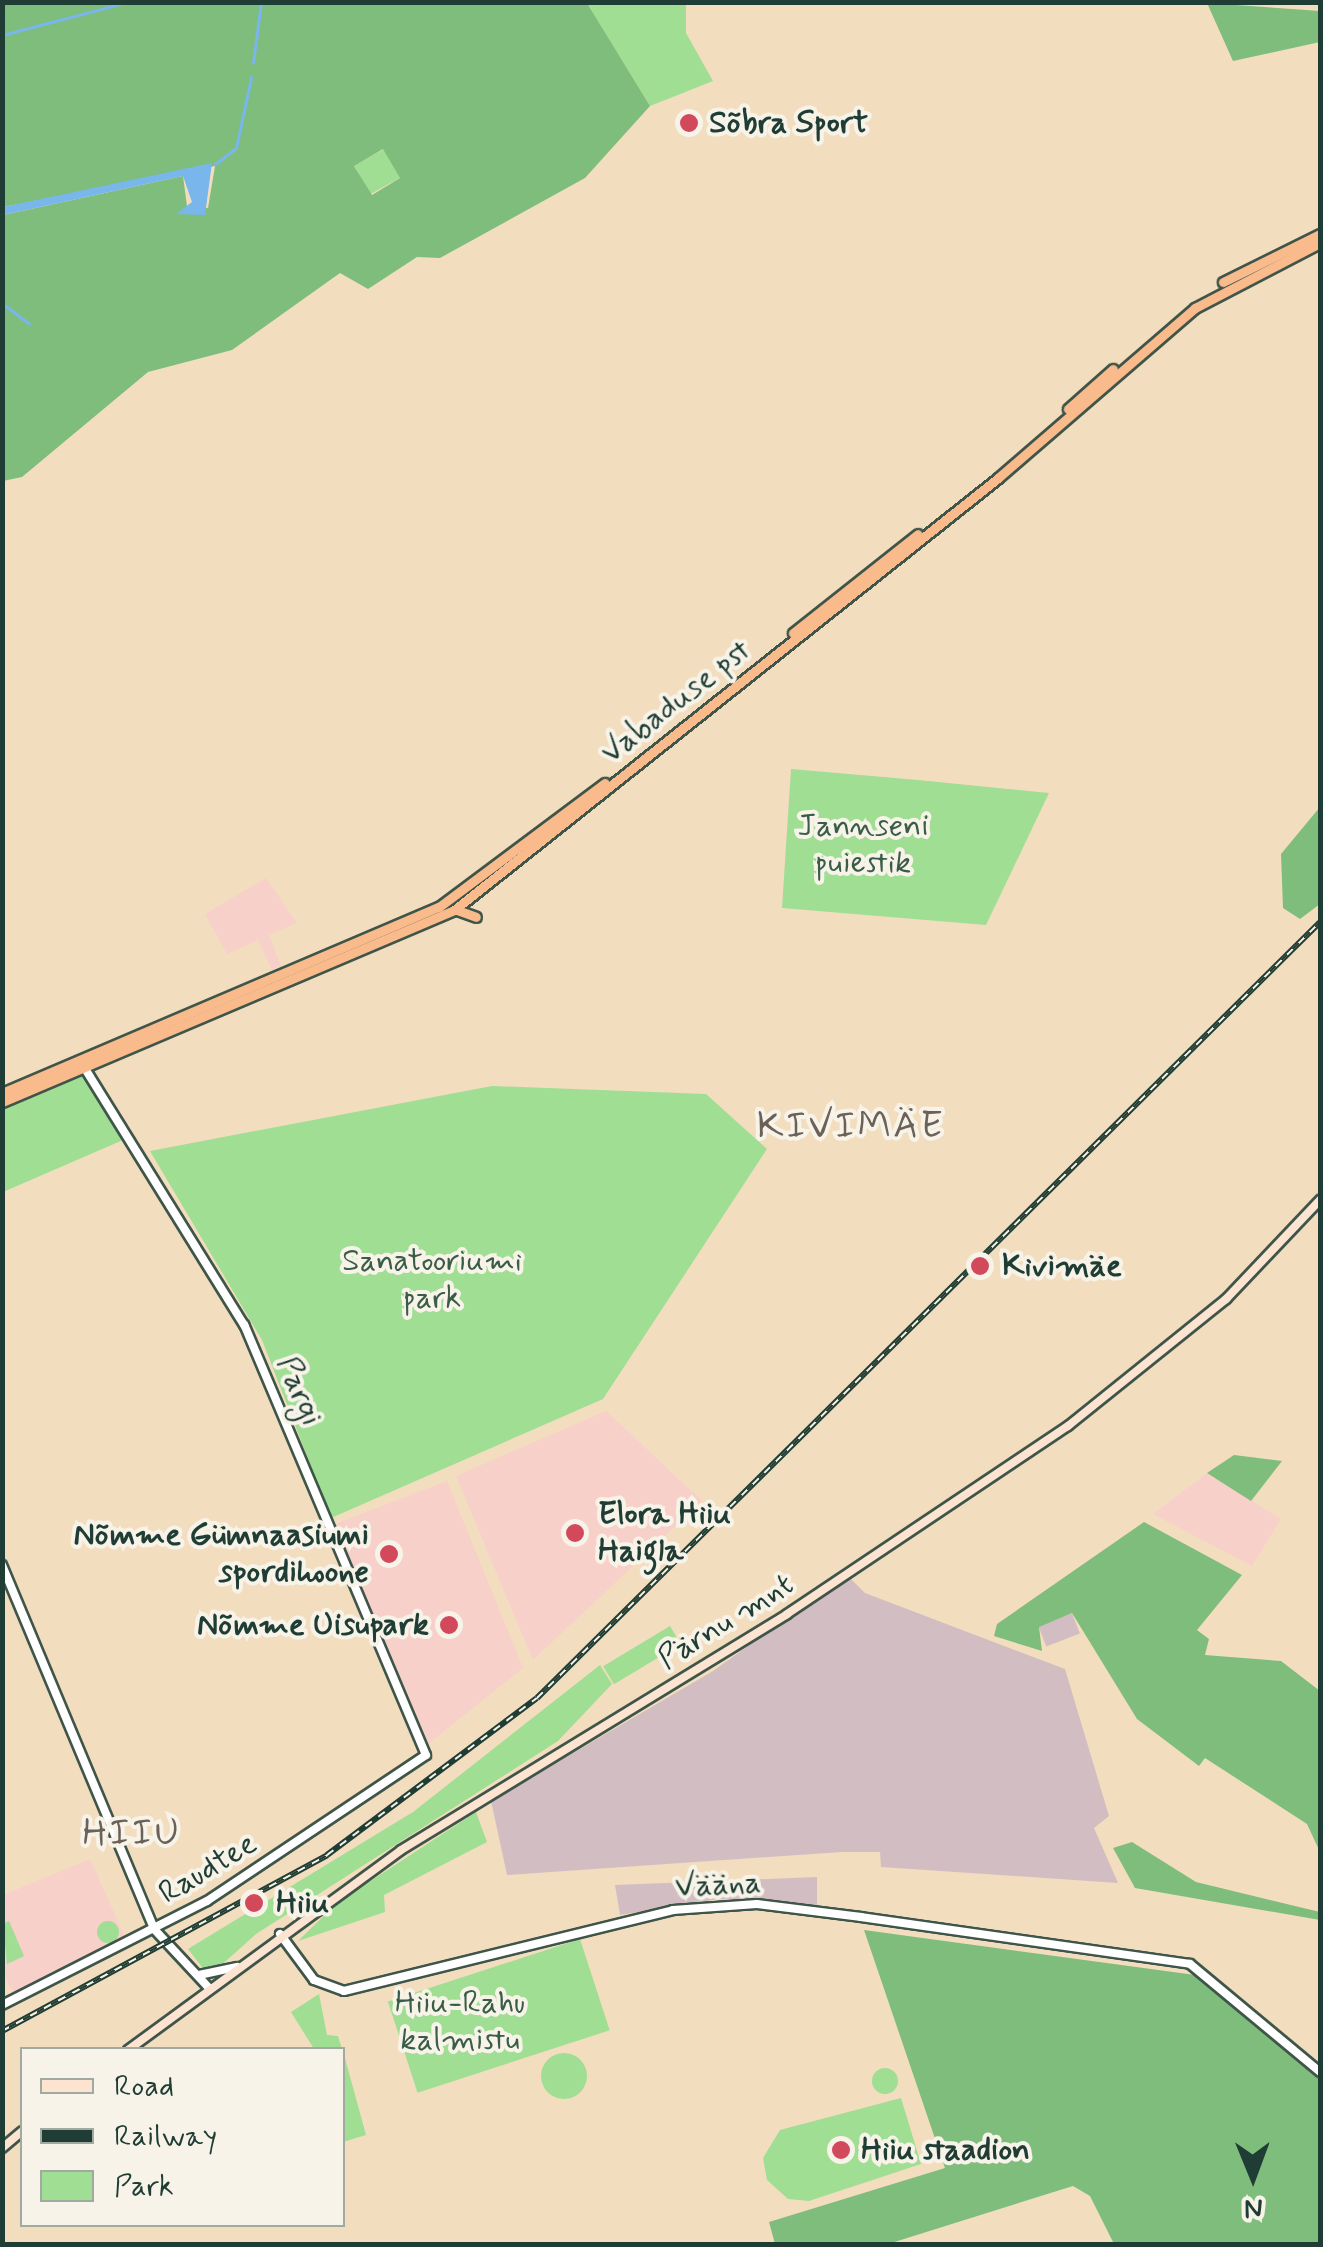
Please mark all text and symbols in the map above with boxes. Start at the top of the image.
place label: Sõbra Sport [709,104,875,142]
marker: Sõbra Sport [678,112,700,134]
street label: Vabaduse pst [594,632,758,772]
park label: Jannseni puiestik [797,808,929,883]
district label: KIVIMÄE [757,1104,945,1150]
park label: Sanatooriumi park [342,1243,522,1318]
place label: Kivimäe [1002,1247,1122,1285]
marker: Kivimäe [967,1253,993,1279]
street label: Pargi [268,1351,330,1431]
place label: Elora Hiiu Haigla [598,1496,731,1571]
place label: Nõmme Gümnaasiumi spordihoone [74,1517,369,1592]
marker: Elora Hiiu Haigla [562,1520,588,1546]
marker: Nõmme Gümnaasiumi spordihoone [378,1543,400,1565]
street label: Pärnu mnt [653,1567,799,1677]
place label: Nõmme Uisupark [191,1606,429,1644]
marker: Nõmme Uisupark [438,1614,460,1636]
district label: HIIU [82,1811,182,1857]
street label: Raudtee [152,1825,264,1913]
street label: Vääna [674,1864,762,1906]
place label: Hiiu [276,1884,329,1922]
marker: Hiiu [241,1890,267,1916]
park label: Hiiu-Rahu kalmistu [395,1985,525,2060]
legend [20,2047,345,2227]
text: Road [114,2067,174,2106]
text: Railway [114,2117,217,2156]
north arrow [1203,2127,1303,2227]
place label: Hiiu staadion [861,2131,1030,2169]
marker: Hiiu staadion [830,2139,852,2161]
text: Park [114,2167,174,2206]
text: N [1244,2189,1263,2226]

